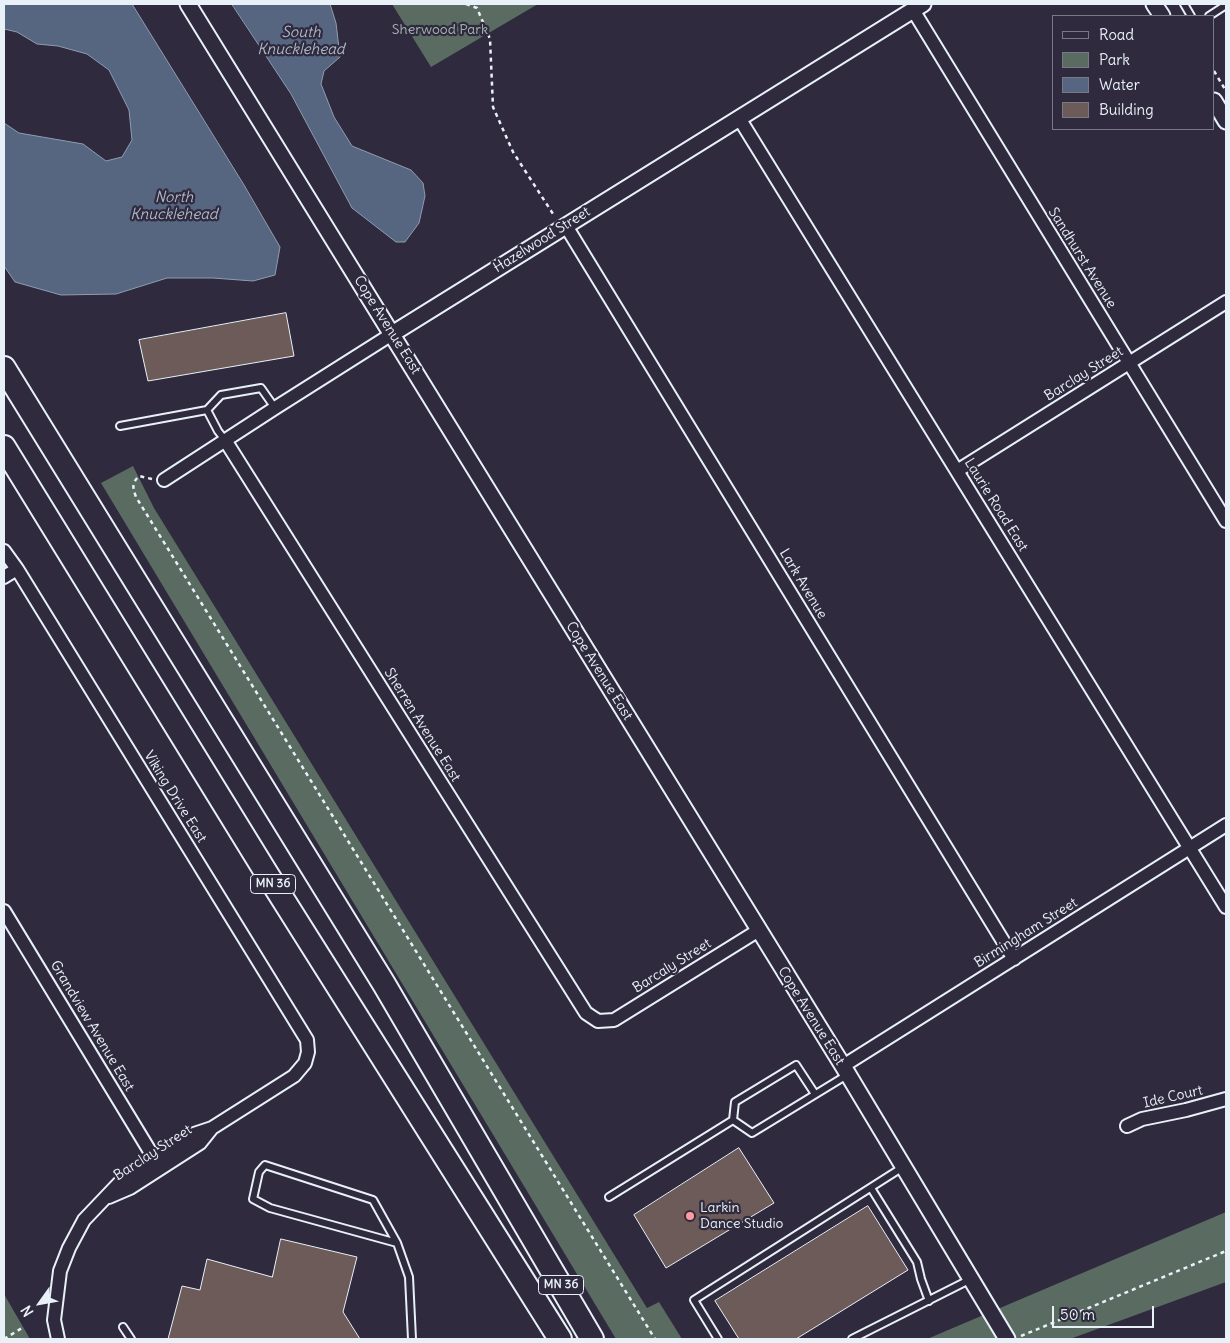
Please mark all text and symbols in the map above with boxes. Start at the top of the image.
legend [1052,15,1215,130]
park label: Sherwood Park [392,22,488,38]
water label: South Knucklehead [257,24,345,59]
text: Road [1099,25,1134,44]
text: Park [1099,50,1130,69]
text: Water [1099,75,1140,94]
text: Building [1099,100,1154,119]
water label: North Knucklehead [130,189,218,224]
street label: Hazelwood Street [491,204,593,276]
street label: Sandhurst Avenue [1044,205,1120,311]
street label: Cope Avenue East [350,273,424,377]
street label: Barclay Street [1042,343,1126,405]
street label: Laurie Road East [961,455,1031,555]
street label: Lark Avenue [776,546,830,622]
street label: Cope Avenue East [562,619,636,723]
street label: Sherren Avenue East [380,665,464,785]
street label: Viking Drive East [140,748,210,846]
road number: MN 36 [250,874,296,894]
street label: Birmingham Street [971,895,1081,971]
street label: Barcaly Street [630,935,714,997]
street label: Grandview Avenue East [46,958,138,1094]
street label: Cope Avenue East [774,964,848,1068]
street label: Ide Court [1142,1082,1204,1112]
street label: Barclay Street [111,1122,195,1184]
place label: Larkin Dance Studio [700,1200,783,1232]
marker: Larkin Dance Studio [684,1210,696,1222]
road number: MN 36 [538,1276,584,1294]
north arrow [15,1278,65,1328]
scale bar [1055,1296,1158,1328]
text: N [17,1302,37,1320]
text: 50 m [1060,1305,1095,1324]

